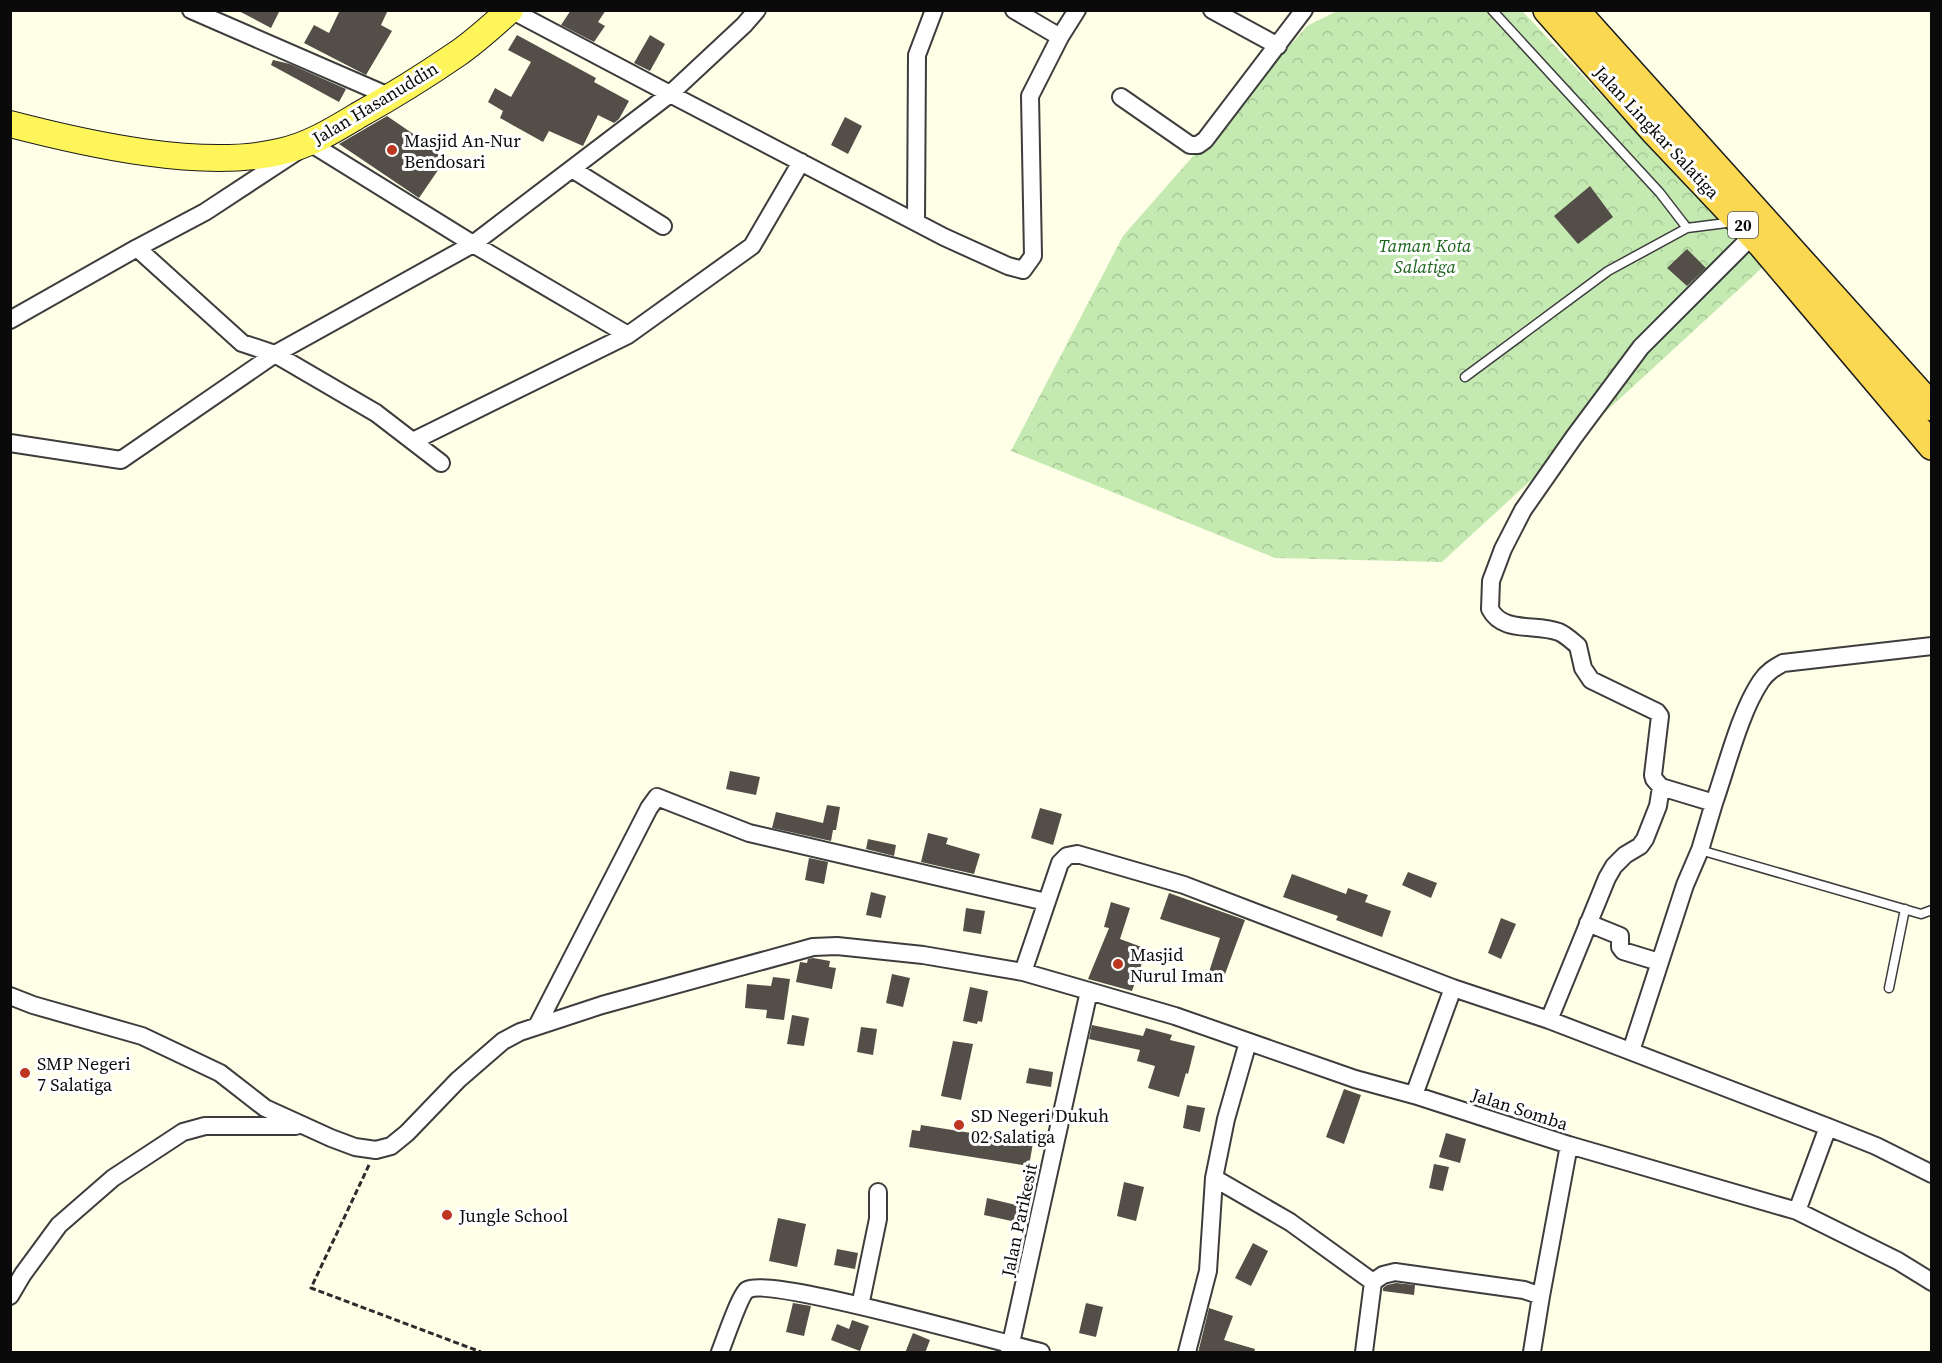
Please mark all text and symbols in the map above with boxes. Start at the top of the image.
street label: Jalan Hasanuddin [307,56,443,151]
street label: Jalan Lingkar Salatiga [1588,59,1726,205]
place label: Masjid An-Nur Bendosari [404,128,521,174]
marker: Masjid An-Nur Bendosari [385,143,399,157]
road number: 20 [1728,212,1758,238]
park label: Taman Kota Salatiga [1379,233,1472,279]
place label: Masjid Nurul Iman [1130,942,1224,988]
marker: Masjid Nurul Iman [1111,957,1125,971]
place label: SMP Negeri 7 Salatiga [37,1051,131,1097]
marker: SMP Negeri 7 Salatiga [18,1066,32,1080]
street label: Jalan Somba [1468,1081,1572,1137]
place label: SD Negeri Dukuh 02 Salatiga [971,1103,1109,1149]
marker: SD Negeri Dukuh 02 Salatiga [952,1118,966,1132]
street label: Jalan Parikesit [995,1161,1043,1280]
place label: Jungle School [458,1203,568,1228]
marker: Jungle School [440,1208,454,1222]

